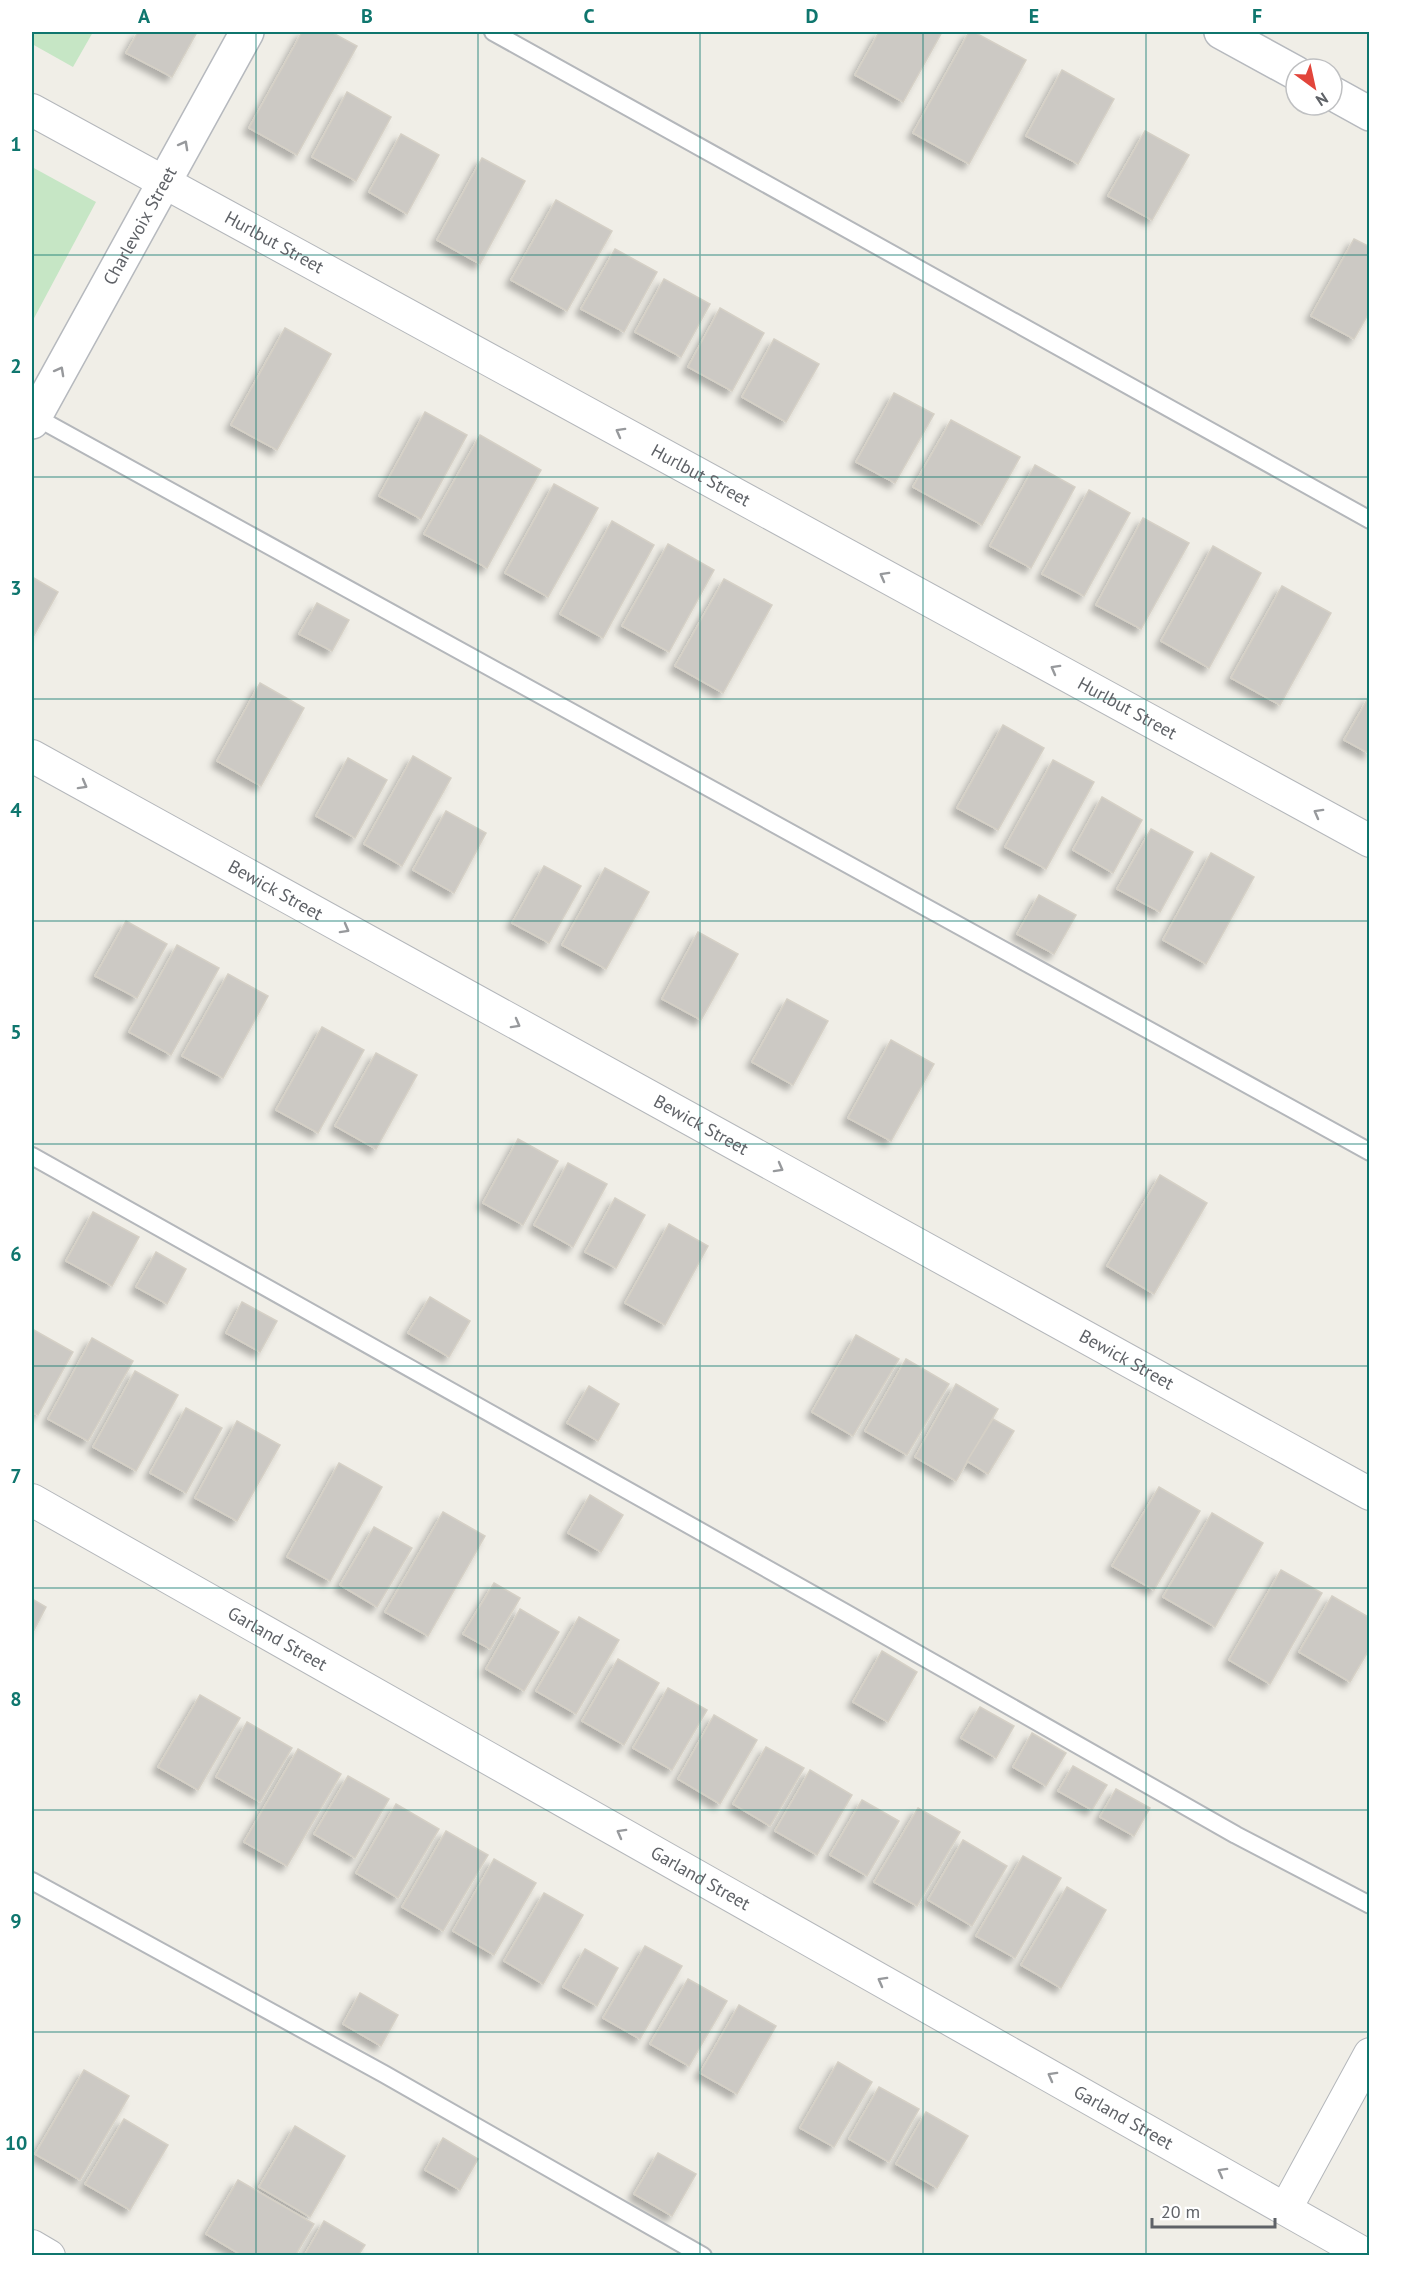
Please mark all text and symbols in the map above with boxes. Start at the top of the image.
text: A [138,3,151,29]
text: B [361,3,373,29]
text: C [583,3,595,29]
text: D [806,3,819,29]
text: E [1029,3,1039,29]
text: F [1252,3,1262,29]
north arrow [1284,57,1344,117]
text: N [1312,88,1332,111]
text: 1 [10,131,22,157]
one-way arrow [177,141,188,151]
street label: Charlevoix Street [98,162,182,289]
street label: Hurlbut Street [221,206,328,278]
text: 2 [10,353,22,379]
one-way arrow [53,367,64,377]
one-way arrow [616,428,626,439]
street label: Hurlbut Street [647,439,755,511]
one-way arrow [879,572,890,583]
text: 3 [10,575,22,601]
one-way arrow [1051,665,1061,676]
street label: Hurlbut Street [1074,672,1181,744]
one-way arrow [77,778,87,789]
text: 4 [10,797,22,823]
one-way arrow [1314,809,1324,820]
street label: Bewick Street [224,855,327,925]
one-way arrow [339,922,350,934]
one-way arrow [510,1016,520,1028]
text: 5 [10,1019,22,1045]
street label: Bewick Street [650,1089,753,1160]
one-way arrow [773,1161,783,1172]
text: 6 [10,1241,22,1267]
street label: Bewick Street [1075,1324,1178,1395]
text: 7 [10,1463,22,1489]
street label: Garland Street [224,1601,332,1676]
text: 8 [10,1686,22,1712]
one-way arrow [617,1829,627,1840]
street label: Garland Street [647,1841,754,1915]
text: 9 [10,1908,22,1934]
one-way arrow [878,1976,888,1988]
one-way arrow [1048,2072,1058,2084]
street label: Garland Street [1070,2080,1177,2154]
text: 10 [5,2130,27,2156]
one-way arrow [1218,2168,1228,2179]
scale bar [1152,2191,1275,2229]
text: 20 m [1161,2200,1200,2223]

